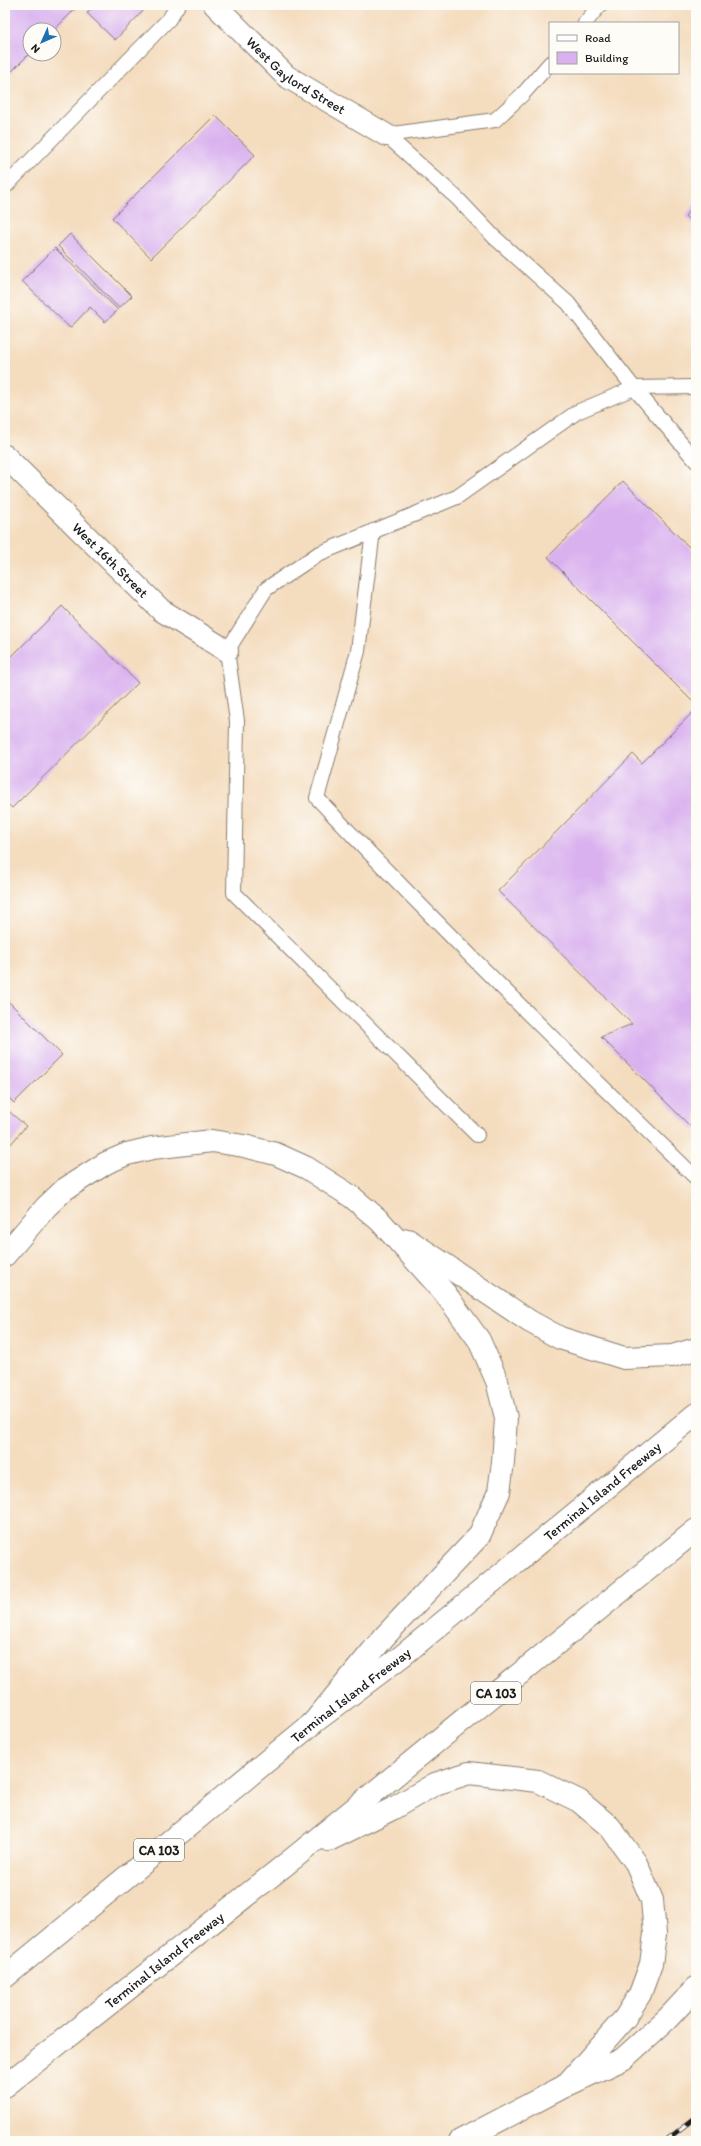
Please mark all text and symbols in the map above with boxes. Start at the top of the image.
north arrow [22,22,62,62]
legend [549,22,679,74]
text: Road [585,31,611,45]
street label: West Gaylord Street [243,33,349,118]
text: N [28,41,43,56]
text: Building [585,51,629,65]
street label: West 16th Street [69,519,152,601]
street label: Terminal Island Freeway [540,1438,665,1544]
street label: Terminal Island Freeway [287,1644,414,1746]
road number: CA 103 [471,1682,521,1704]
road number: CA 103 [134,1839,184,1861]
street label: Terminal Island Freeway [101,1908,228,2012]

